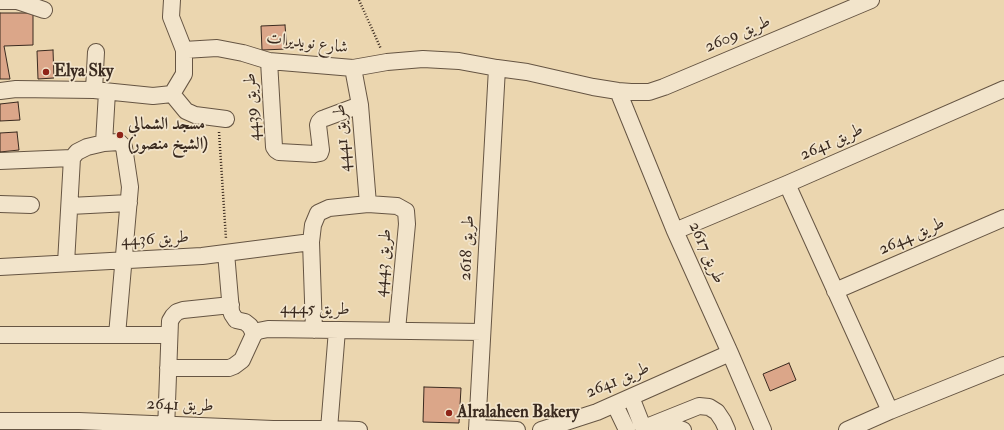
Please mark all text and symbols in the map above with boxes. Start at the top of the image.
street label: طريق 2609 [702,12,774,58]
street label: شارع نويديرات [265,29,349,59]
place label: Elya Sky [54,62,114,82]
marker: Elya Sky [41,67,51,77]
street label: طريق 4439 [240,72,266,142]
street label: طريق 4441 [330,103,356,173]
place label: مسجد الشمالي (الشيخ منصور) [128,115,208,155]
street label: طريق 2641 [797,120,867,166]
marker: مسجد الشمالي (الشيخ منصور) [115,130,125,140]
street label: طريق 2644 [876,213,948,261]
street label: طريق 2618 [456,215,480,281]
street label: طريق 2617 [683,219,729,287]
street label: طريق 4436 [120,228,190,252]
street label: طريق 4443 [371,228,397,298]
street label: طريق 4445 [280,299,350,321]
street label: طريق 2641 [583,359,653,403]
street label: طريق 2641 [146,395,214,417]
place label: Alralaheen Bakery [457,403,579,423]
marker: Alralaheen Bakery [444,408,454,418]

